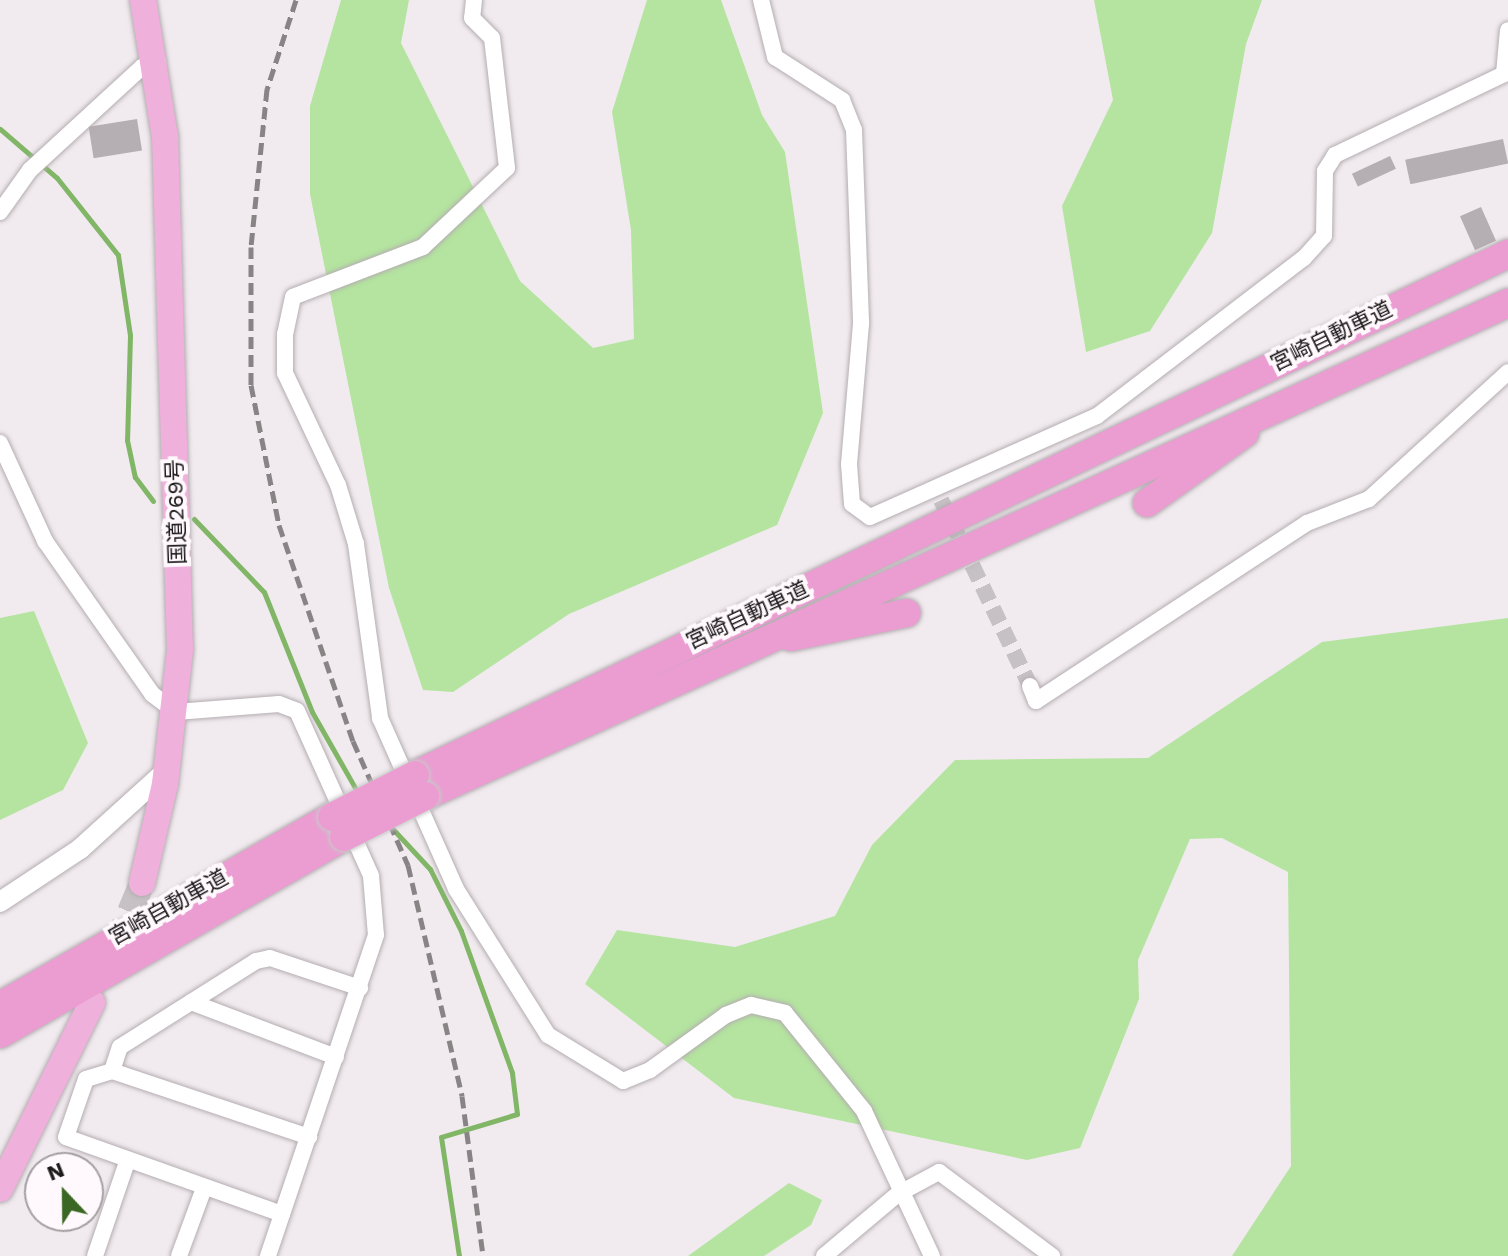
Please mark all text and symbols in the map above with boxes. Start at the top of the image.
street label: 宮崎自動車道 [1266,295,1396,377]
street label: 国道269号 [161,459,191,565]
street label: 宮崎自動車道 [682,575,812,655]
street label: 宮崎自動車道 [104,863,232,951]
north arrow [24,1152,104,1232]
text: N [43,1156,68,1186]

